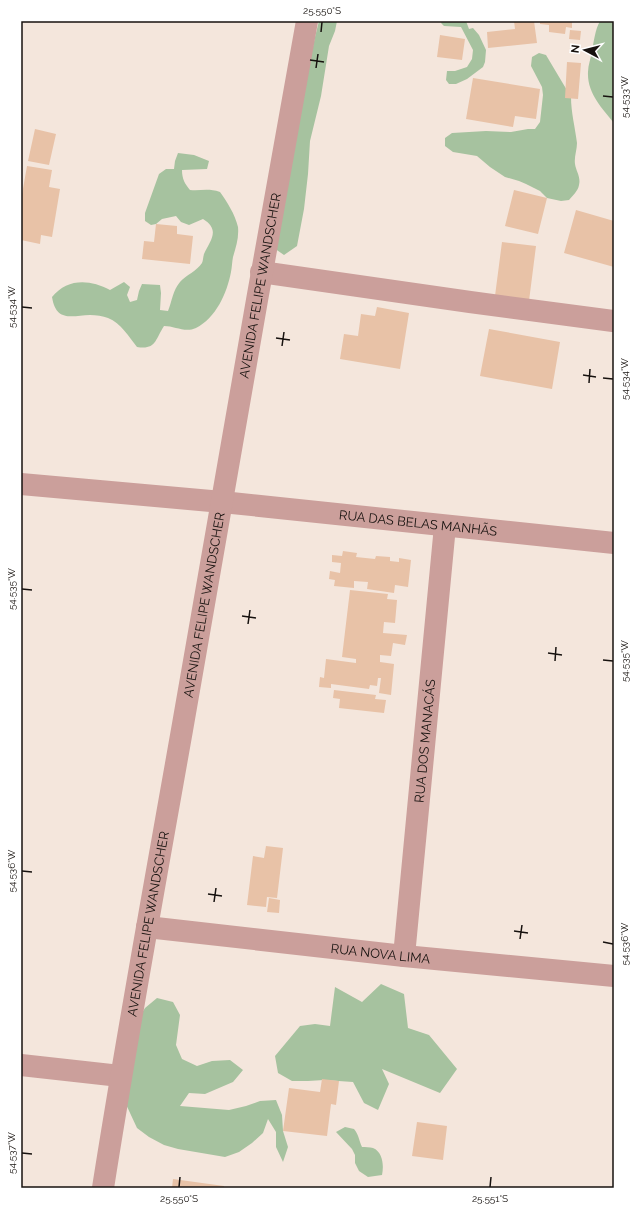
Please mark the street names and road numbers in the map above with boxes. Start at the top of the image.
street label: AVENIDA FELIPE WANDSCHER [236,192,284,379]
street label: RUA DAS BELAS MANHÃS [338,507,498,539]
street label: AVENIDA FELIPE WANDSCHER [181,511,228,699]
street label: RUA DOS MANACÁS [412,678,438,803]
street label: AVENIDA FELIPE WANDSCHER [125,830,172,1018]
street label: RUA NOVA LIMA [330,941,431,966]

